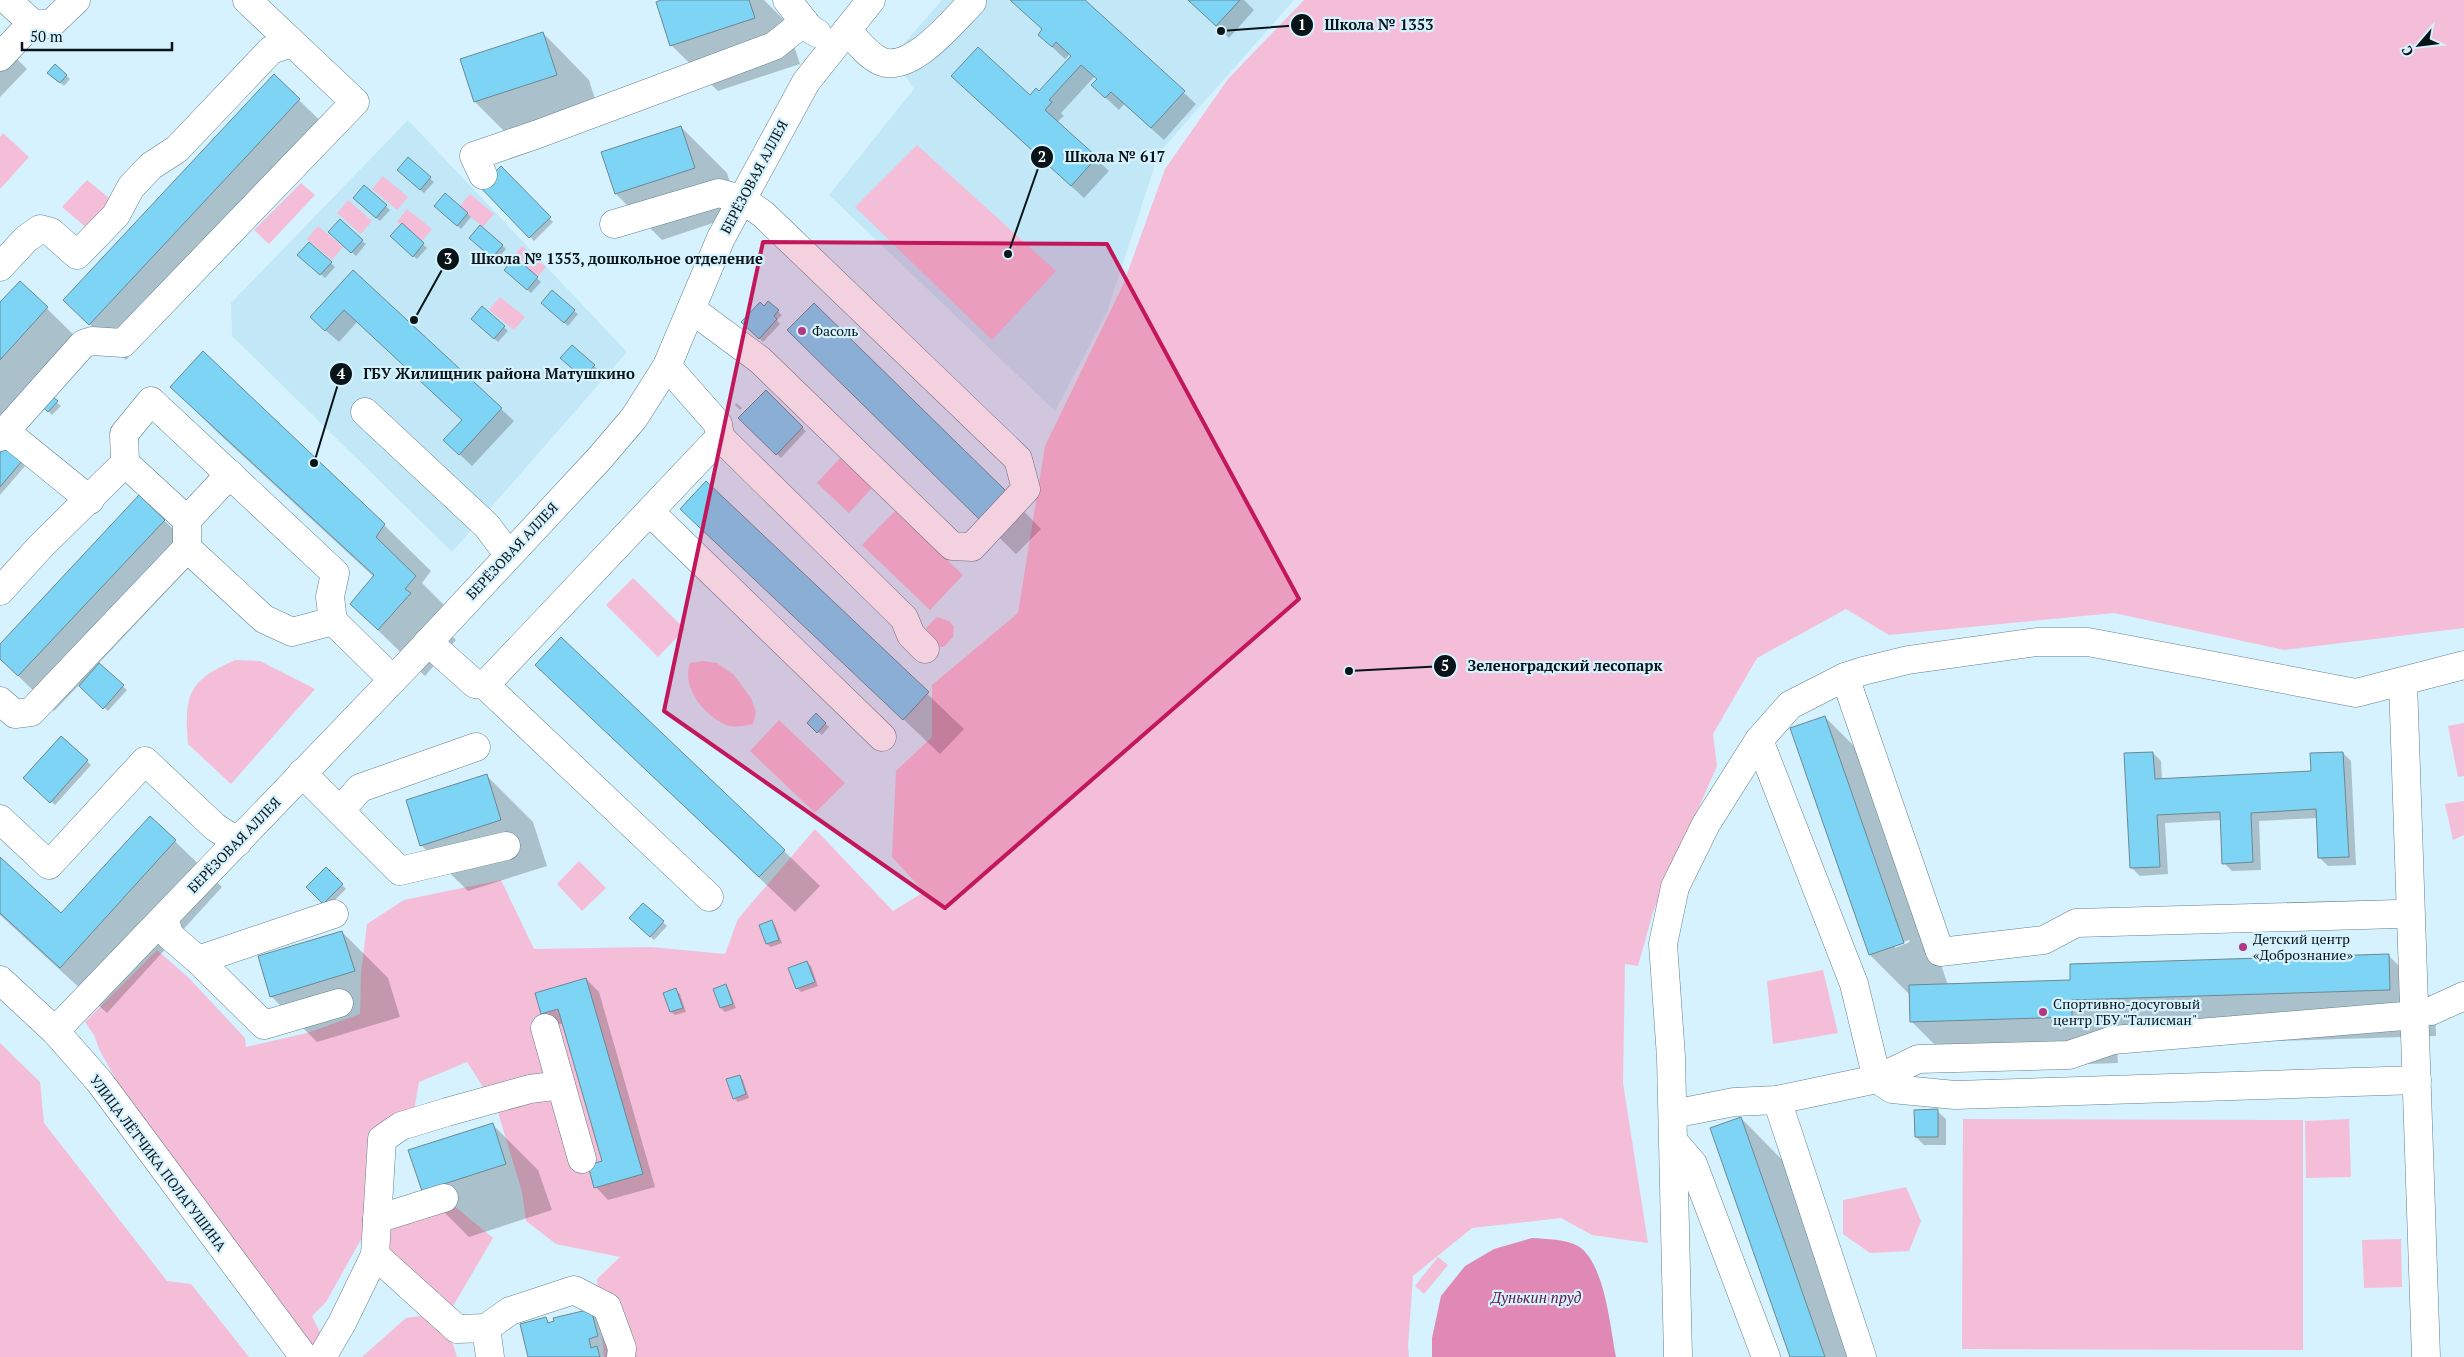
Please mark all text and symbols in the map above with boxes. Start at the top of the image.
callout: Школа № 1353 [1289,10,1444,40]
text: 1 [1298,14,1306,34]
text: Школа № 1353 [1324,14,1434,34]
scale bar [22,20,172,52]
north arrow [2394,20,2444,70]
text: 50 m [30,26,63,46]
text: С [2397,43,2418,60]
street label: БЕРЁЗОВАЯ АЛЛЕЯ [716,116,792,237]
callout: Школа № 617 [1029,142,1175,172]
text: 2 [1038,146,1046,166]
text: Школа № 617 [1065,146,1165,166]
callout: Школа № 1353, дошкольное отделение [436,244,774,274]
text: 3 [444,248,452,268]
text: Школа № 1353, дошкольное отделение [471,248,763,268]
place label: Фасоль [812,321,858,340]
marker: Фасоль [796,325,808,337]
callout: ГБУ Жилищник района Матушкино [328,359,645,389]
text: 4 [337,363,346,383]
text: ГБУ Жилищник района Матушкино [363,363,635,383]
street label: БЕРЁЗОВАЯ АЛЛЕЯ [462,498,562,603]
callout: Зеленоградский лесопарк [1432,651,1673,681]
text: 5 [1441,655,1449,675]
text: Зеленоградский лесопарк [1468,655,1663,675]
street label: БЕРЁЗОВАЯ АЛЛЕЯ [183,793,284,897]
place label: Детский центр «Добрознание» [2253,929,2353,964]
marker: Детский центр «Добрознание» [2237,941,2249,953]
place label: Спортивно-досуговый центр ГБУ "Талисман" [2053,994,2201,1029]
marker: Спортивно-досуговый центр ГБУ "Талисман" [2037,1006,2049,1018]
street label: УЛИЦА ЛЁТЧИКА ПОЛАГУШИНА [86,1071,231,1255]
water label: Дунькин пруд [1490,1287,1582,1307]

